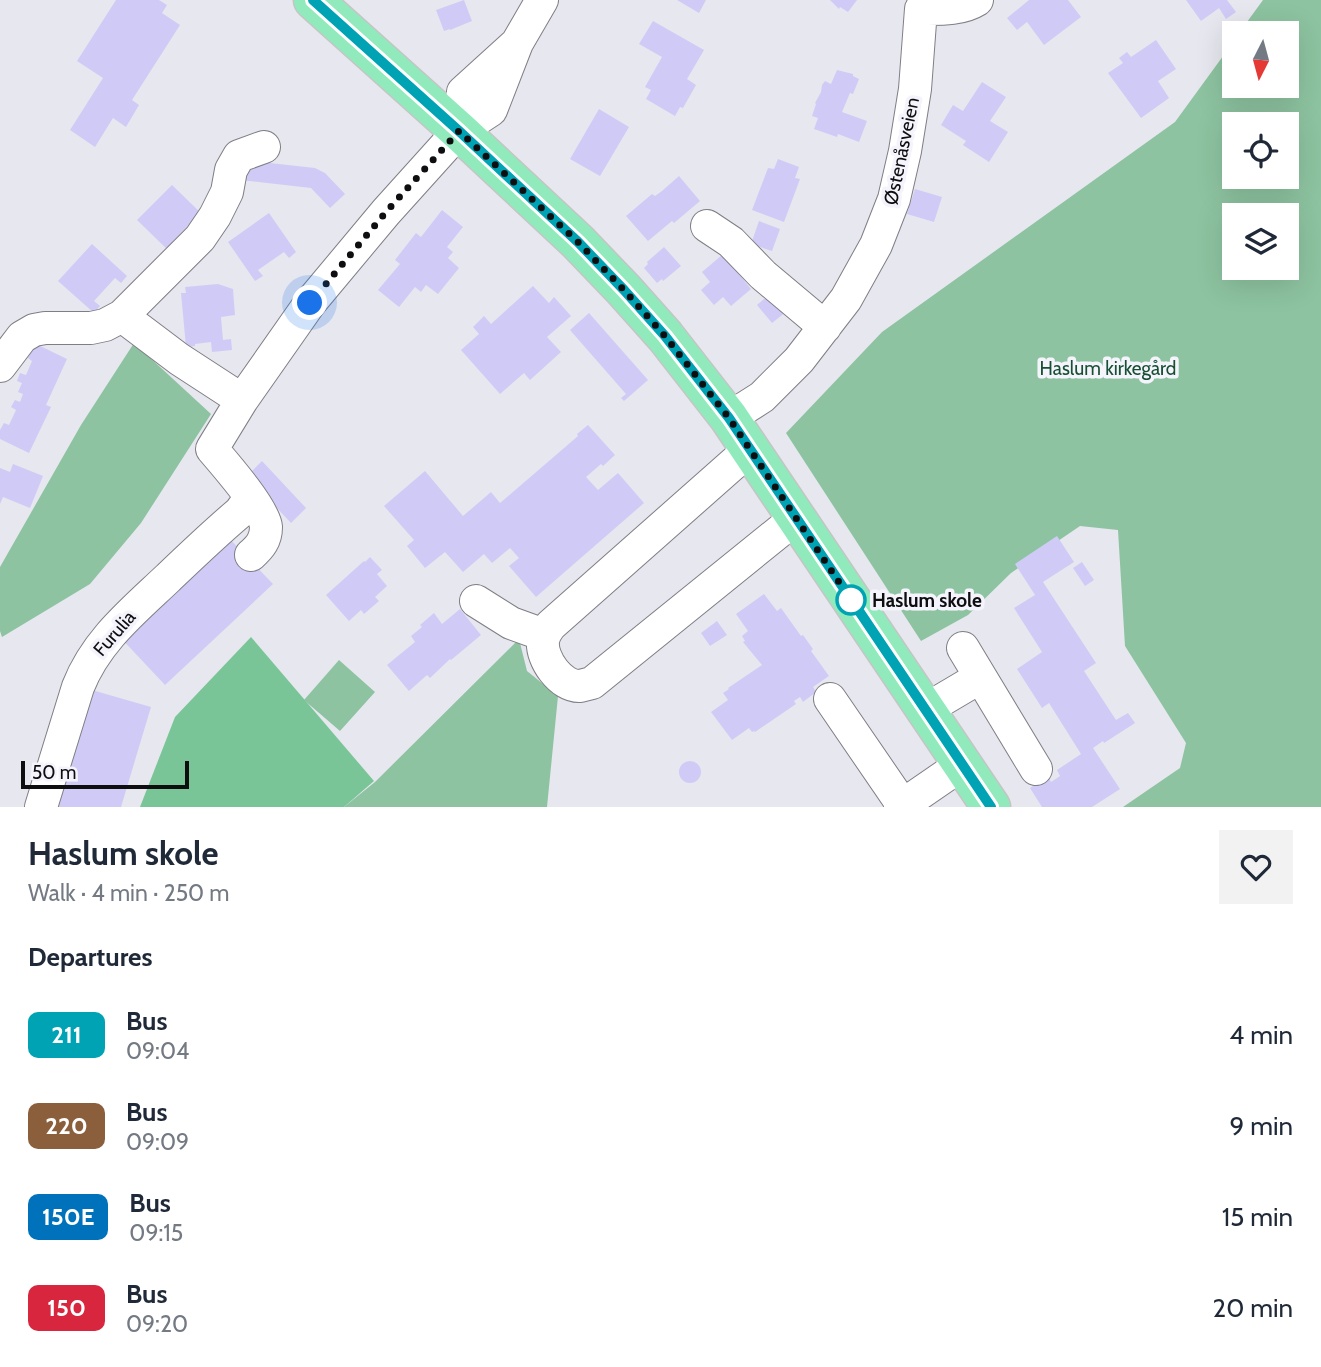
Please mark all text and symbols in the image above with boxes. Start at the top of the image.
north arrow [1222,21,1298,98]
map controls [1222,21,1299,280]
street label: Østenåsveien [879,95,924,207]
button: locate [1222,112,1299,189]
button: layers [1222,203,1299,280]
your location [292,285,327,320]
park label: Haslum kirkegård [1040,357,1176,380]
marker: Haslum skole [836,585,866,615]
place label: Haslum skole [872,589,982,612]
street label: Furulia [88,606,140,661]
scale bar [21,758,189,790]
text: 50 m [32,761,76,784]
button: heart [1219,830,1293,904]
text: Haslum skole [28,833,219,873]
text: Walk · 4 min · 250 m [28,879,230,907]
text: Departures [28,941,152,973]
text: Bus [126,1005,167,1037]
text: 4 min [1229,1019,1293,1051]
text: 211 [51,1020,82,1049]
text: 09:04 [126,1037,189,1065]
text: Bus [126,1096,167,1128]
text: 9 min [1230,1110,1293,1142]
text: 220 [45,1111,88,1140]
text: 09:09 [126,1128,189,1156]
text: Bus [129,1187,171,1219]
text: 15 min [1222,1201,1293,1233]
text: 150E [42,1202,94,1231]
text: 09:15 [129,1219,183,1247]
text: Bus [126,1278,167,1310]
text: 20 min [1213,1292,1293,1324]
text: 150 [47,1293,86,1322]
text: 09:20 [126,1310,188,1338]

